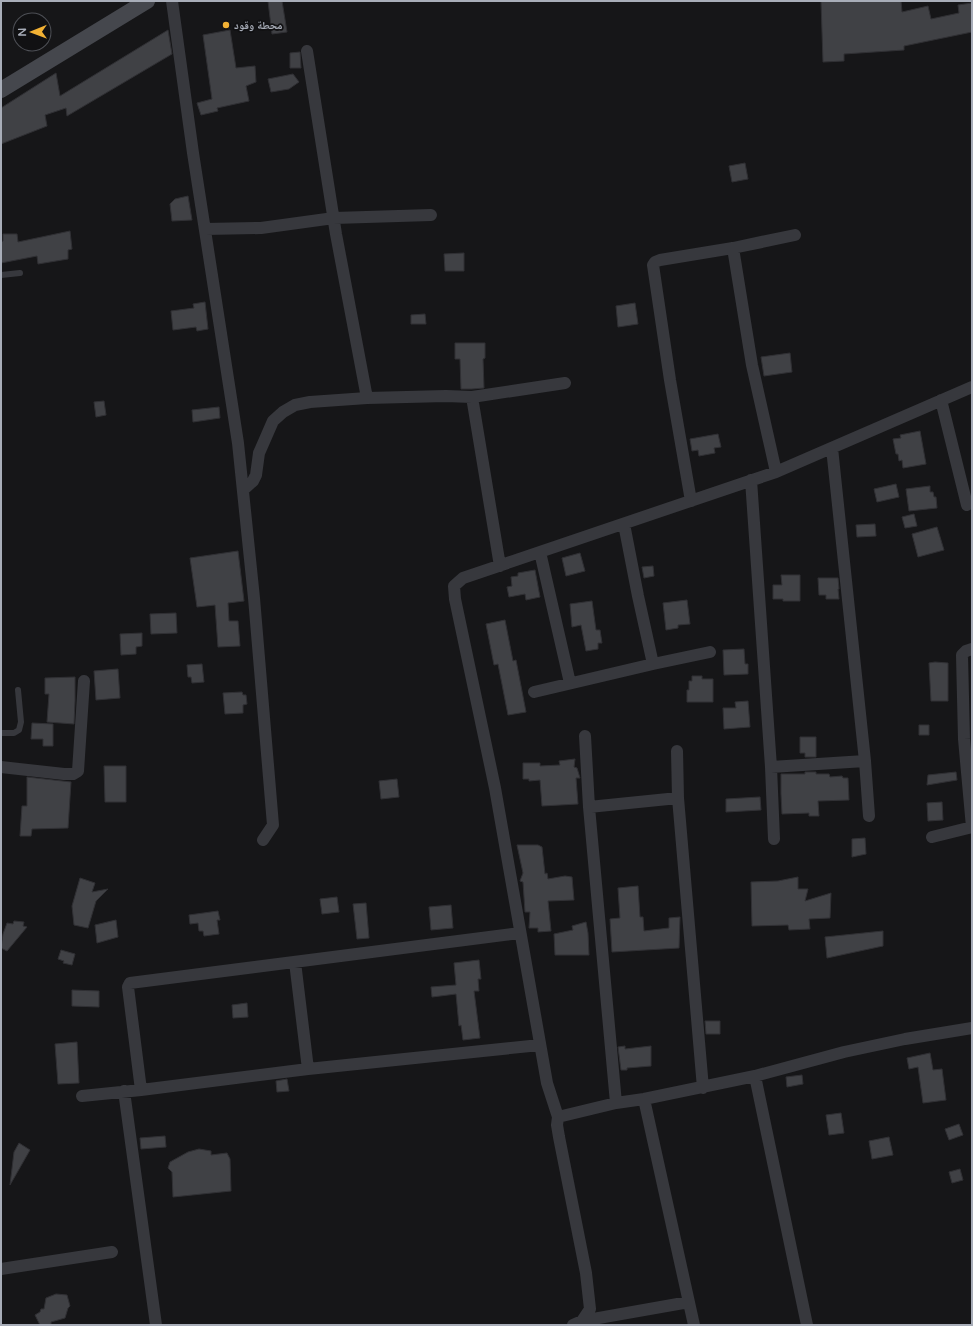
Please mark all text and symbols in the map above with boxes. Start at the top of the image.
north arrow [12,12,52,52]
place label: محطة وقود [234,19,283,32]
marker: محطة وقود [221,20,231,30]
text: N [16,28,29,37]

